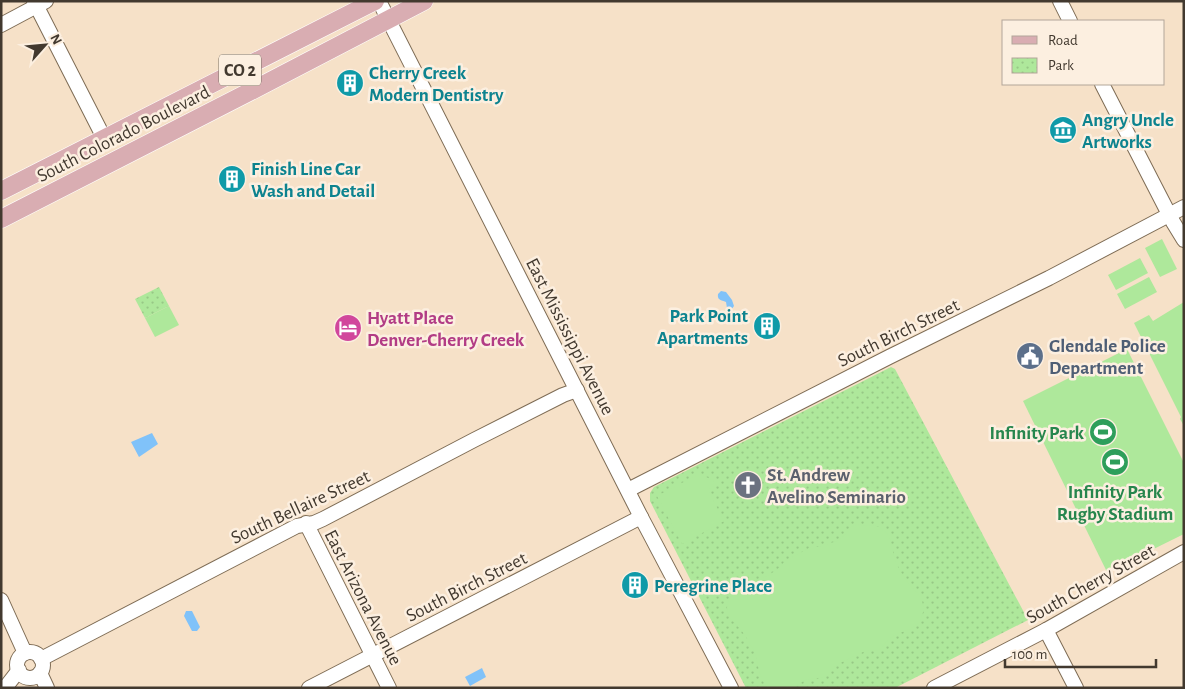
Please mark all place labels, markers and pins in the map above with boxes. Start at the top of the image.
place label: Cherry Creek Modern Dentistry [369,64,504,105]
building icon: Cherry Creek Modern Dentistry [335,68,365,98]
place label: Angry Uncle Artworks [1082,111,1174,152]
museum icon: Angry Uncle Artworks [1048,115,1078,145]
place label: Finish Line Car Wash and Detail [251,160,375,201]
building icon: Finish Line Car Wash and Detail [217,164,247,194]
place label: Park Point Apartments [657,307,749,348]
place label: Hyatt Place Denver-Cherry Creek [367,309,525,350]
building icon: Park Point Apartments [752,311,782,341]
hotel icon: Hyatt Place Denver-Cherry Creek [333,313,363,343]
place label: Glendale Police Department [1049,337,1166,378]
public building icon: Glendale Police Department [1015,341,1045,371]
sports icon: Infinity Park [1088,417,1118,447]
place label: Infinity Park [990,424,1085,443]
sports icon: Infinity Park Rugby Stadium [1100,447,1130,477]
place label: St. Andrew Avelino Seminario [767,466,906,507]
church icon: St. Andrew Avelino Seminario [733,470,763,500]
place label: Infinity Park Rugby Stadium [1057,483,1173,524]
building icon: Peregrine Place [620,570,650,600]
place label: Peregrine Place [654,577,772,596]

